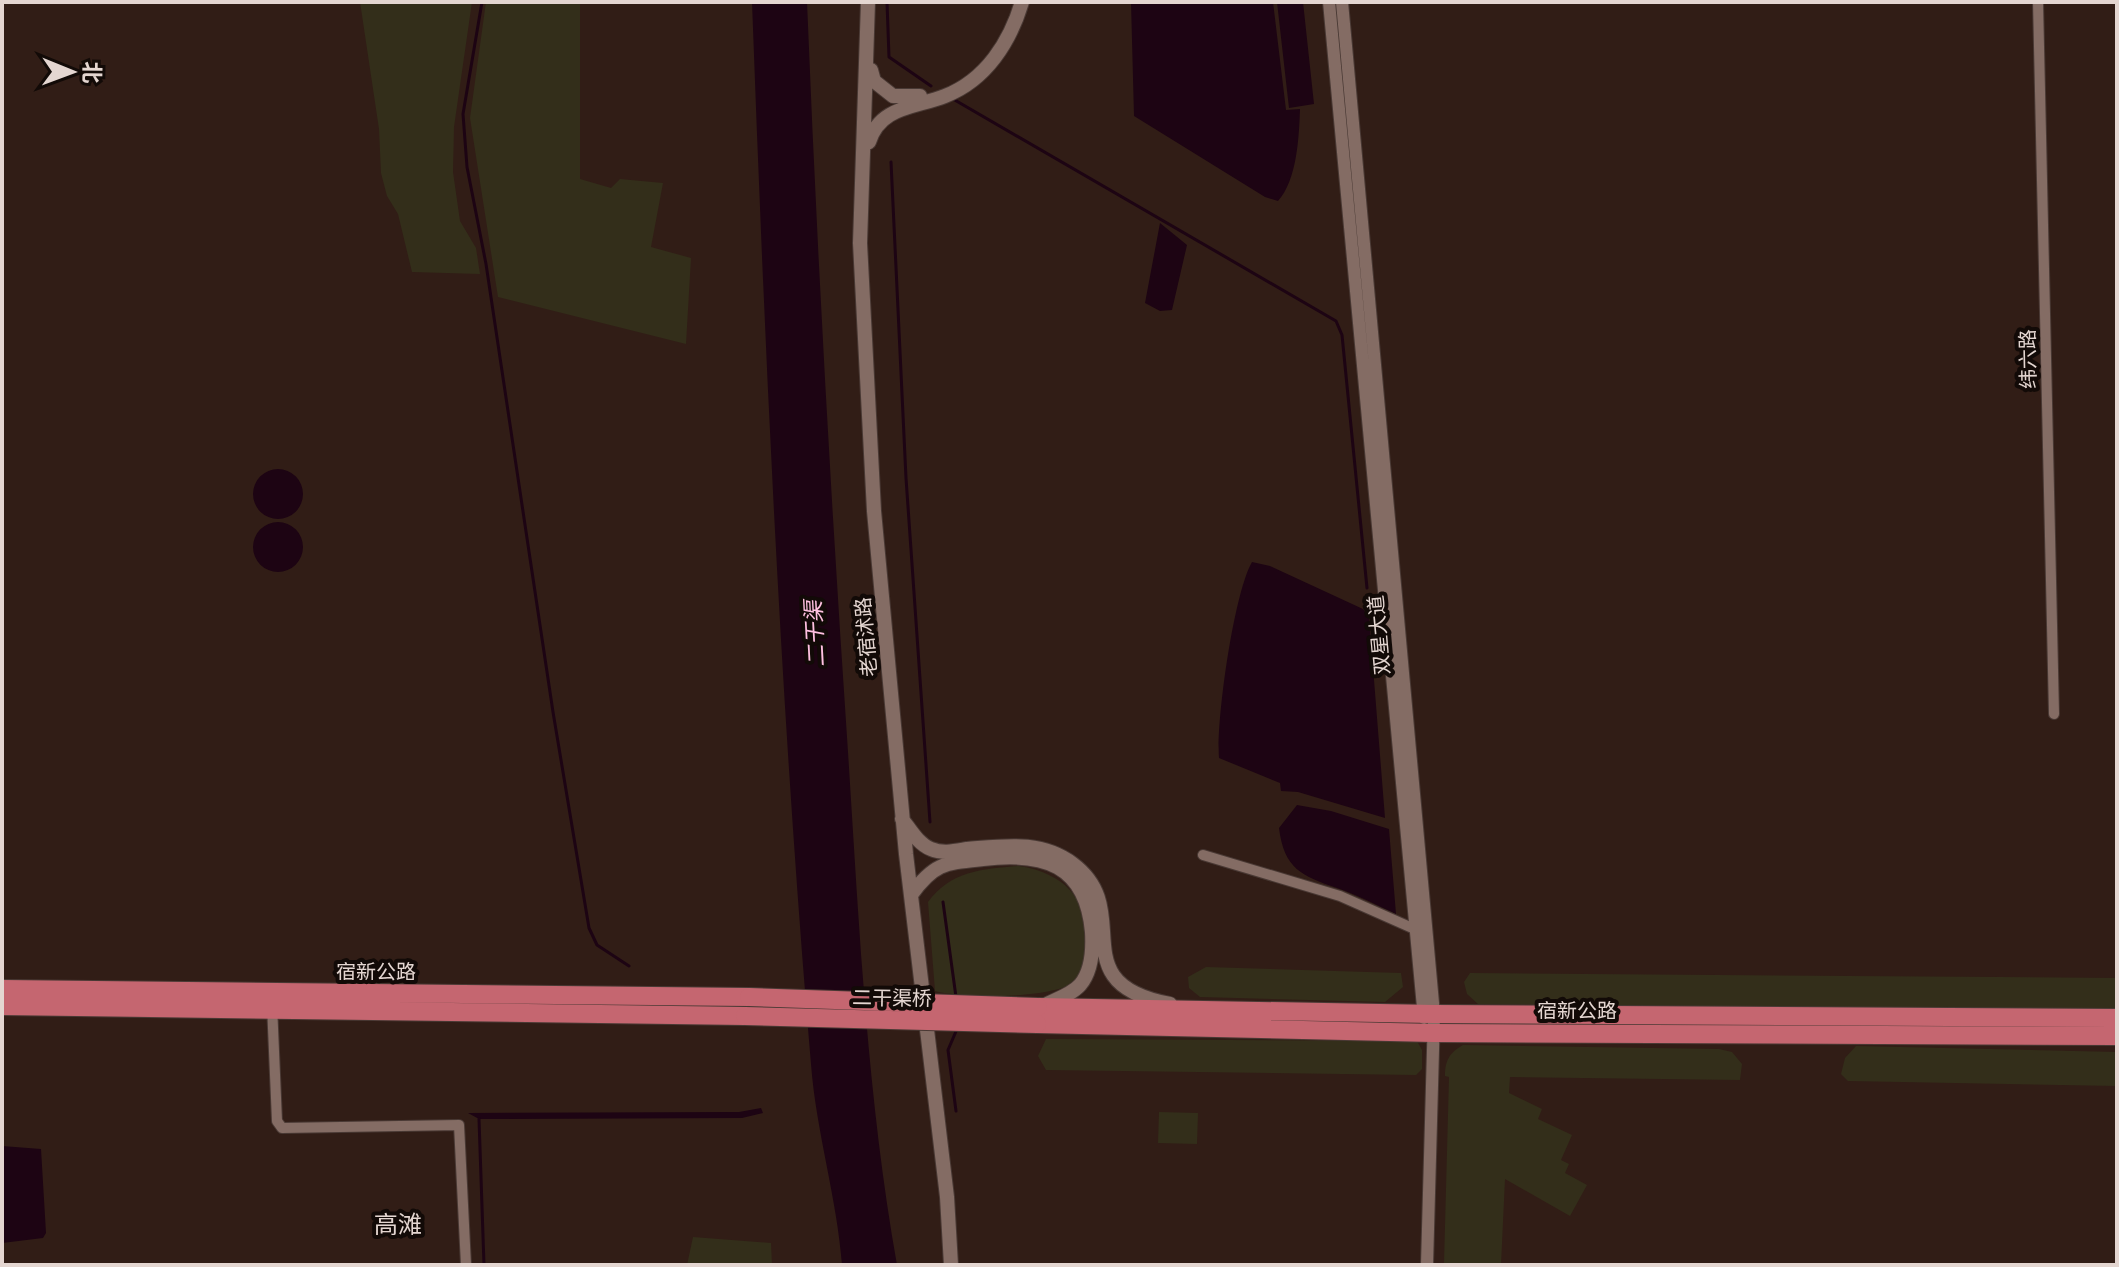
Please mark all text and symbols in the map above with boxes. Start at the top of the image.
north arrow [32,32,112,112]
text: 北 [78,61,105,84]
street label: 纬六路 [2015,329,2041,389]
street label: 双星大道 [1364,594,1394,676]
street label: 老宿沭路 [851,596,881,678]
water label: 二干渠 [800,597,830,668]
street label: 宿新公路 [336,960,416,984]
street label: 二干渠桥 [852,985,932,1011]
street label: 宿新公路 [1537,999,1617,1023]
district label: 高滩 [374,1210,422,1239]

